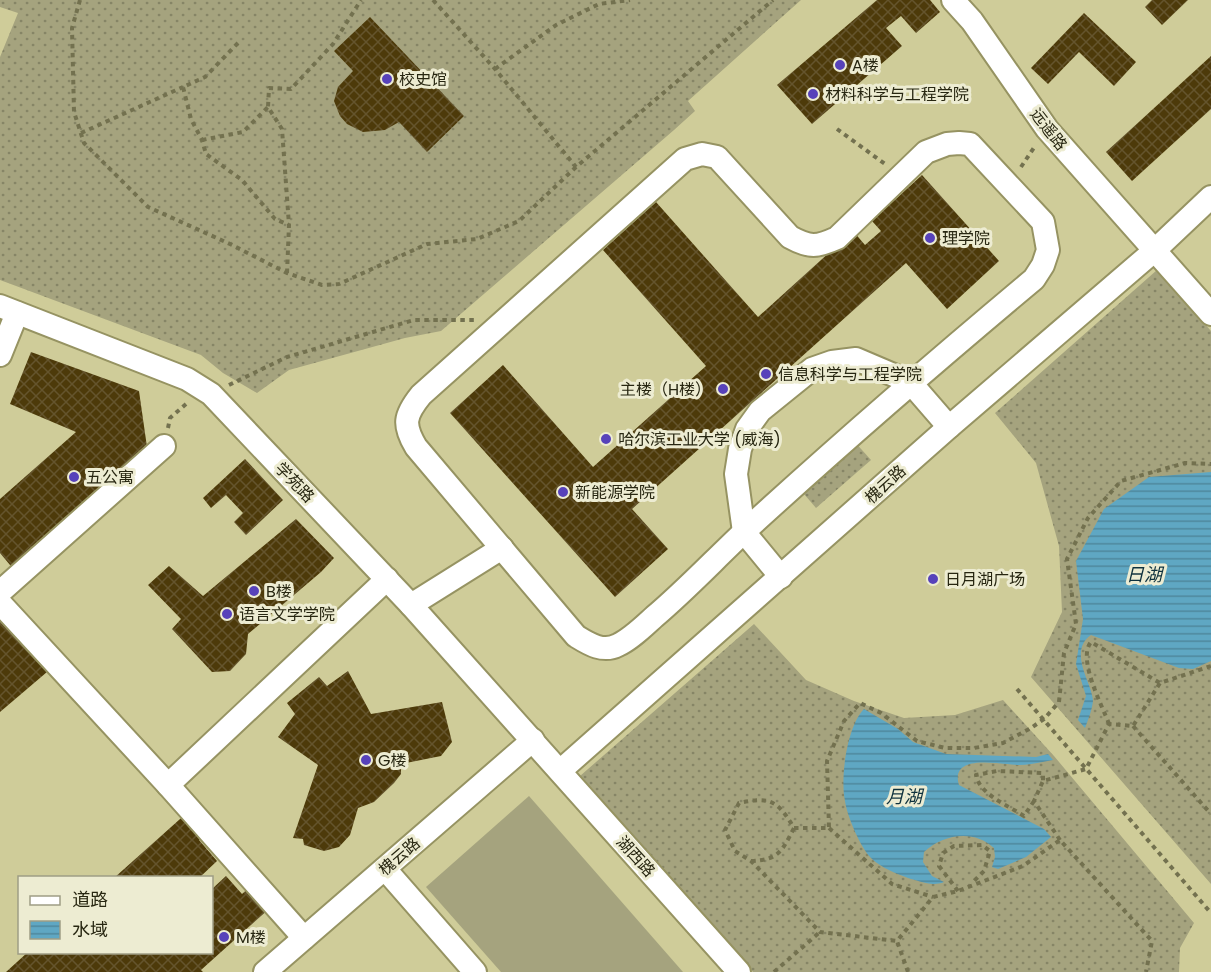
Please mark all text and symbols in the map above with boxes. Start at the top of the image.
place label: A楼 [852,54,879,77]
marker: A楼 [833,58,847,72]
place label: 校史馆 [399,68,447,91]
marker: 校史馆 [380,72,394,86]
place label: 材料科学与工程学院 [825,83,969,106]
marker: 材料科学与工程学院 [806,87,820,101]
street label: 远遥路 [1025,103,1072,155]
place label: 理学院 [942,227,990,250]
marker: 理学院 [923,231,937,245]
place label: 信息科学与工程学院 [778,363,922,386]
marker: 信息科学与工程学院 [759,367,773,381]
place label: 主楼（H楼） [620,378,711,401]
marker: 主楼（H楼） [716,382,730,396]
place label: 哈尔滨工业大学 (威海) [618,428,781,451]
marker: 哈尔滨工业大学 (威海) [599,432,613,446]
street label: 学苑路 [270,457,320,508]
street label: 槐云路 [860,460,911,509]
place label: 五公寓 [86,466,134,489]
marker: 五公寓 [67,470,81,484]
place label: 新能源学院 [575,481,655,504]
marker: 新能源学院 [556,485,570,499]
water label: 日湖 [1126,562,1165,587]
place label: 日月湖广场 [945,568,1025,591]
marker: 日月湖广场 [926,572,940,586]
place label: B楼 [266,580,292,603]
marker: B楼 [247,584,261,598]
place label: 语言文学学院 [239,603,335,626]
marker: 语言文学学院 [220,607,234,621]
place label: G楼 [378,749,406,772]
marker: G楼 [359,753,373,767]
water label: 月湖 [886,784,925,809]
street label: 湖西路 [611,831,660,882]
street label: 槐云路 [374,832,425,881]
legend [18,876,213,954]
text: 道路 [72,887,108,912]
text: 水域 [72,917,108,942]
place label: M楼 [236,926,266,949]
marker: M楼 [217,930,231,944]

